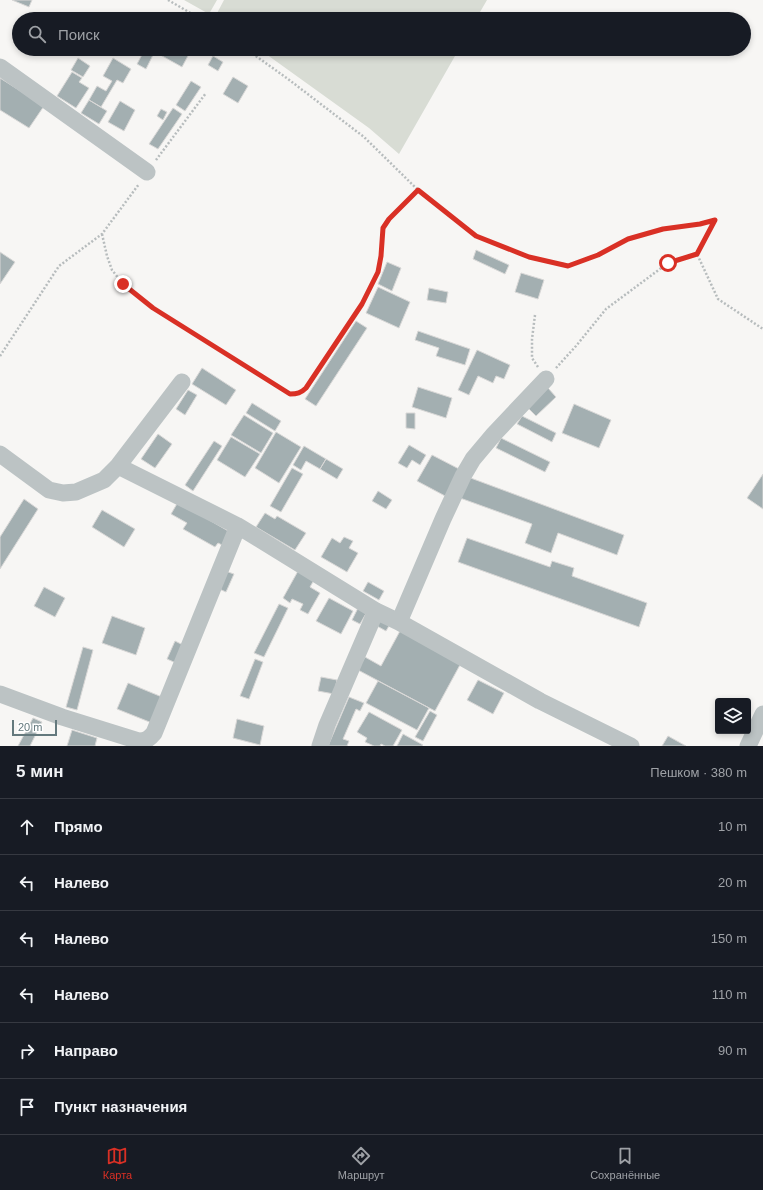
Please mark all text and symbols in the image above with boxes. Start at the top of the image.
search box [12,12,751,56]
icon: search [26,23,48,45]
text: Поиск [58,26,100,43]
route start [659,254,677,272]
route end [114,275,132,293]
map controls [715,698,751,734]
button: layers [715,698,751,734]
scale bar [12,718,57,737]
text: 20 m [18,721,42,733]
text: 5 мин [16,762,63,781]
text: Пешком · 380 m [650,765,747,780]
icon: ahead [16,816,38,838]
text: Прямо [54,818,103,835]
text: 10 m [718,819,747,834]
icon: left [16,872,38,894]
text: Налево [54,874,109,891]
text: 20 m [718,875,747,890]
icon: left [16,928,38,950]
text: Налево [54,930,109,947]
text: 150 m [711,931,747,946]
icon: left [16,984,38,1006]
text: Налево [54,986,109,1003]
text: 110 m [712,987,747,1002]
icon: right [16,1040,38,1062]
text: Направо [54,1042,118,1059]
text: 90 m [718,1043,747,1058]
icon: arrive [16,1096,38,1118]
text: Пункт назначения [54,1098,187,1115]
tab: Карта [103,1145,132,1181]
tab: Маршрут [338,1145,385,1181]
tab: Сохранённые [590,1145,660,1181]

